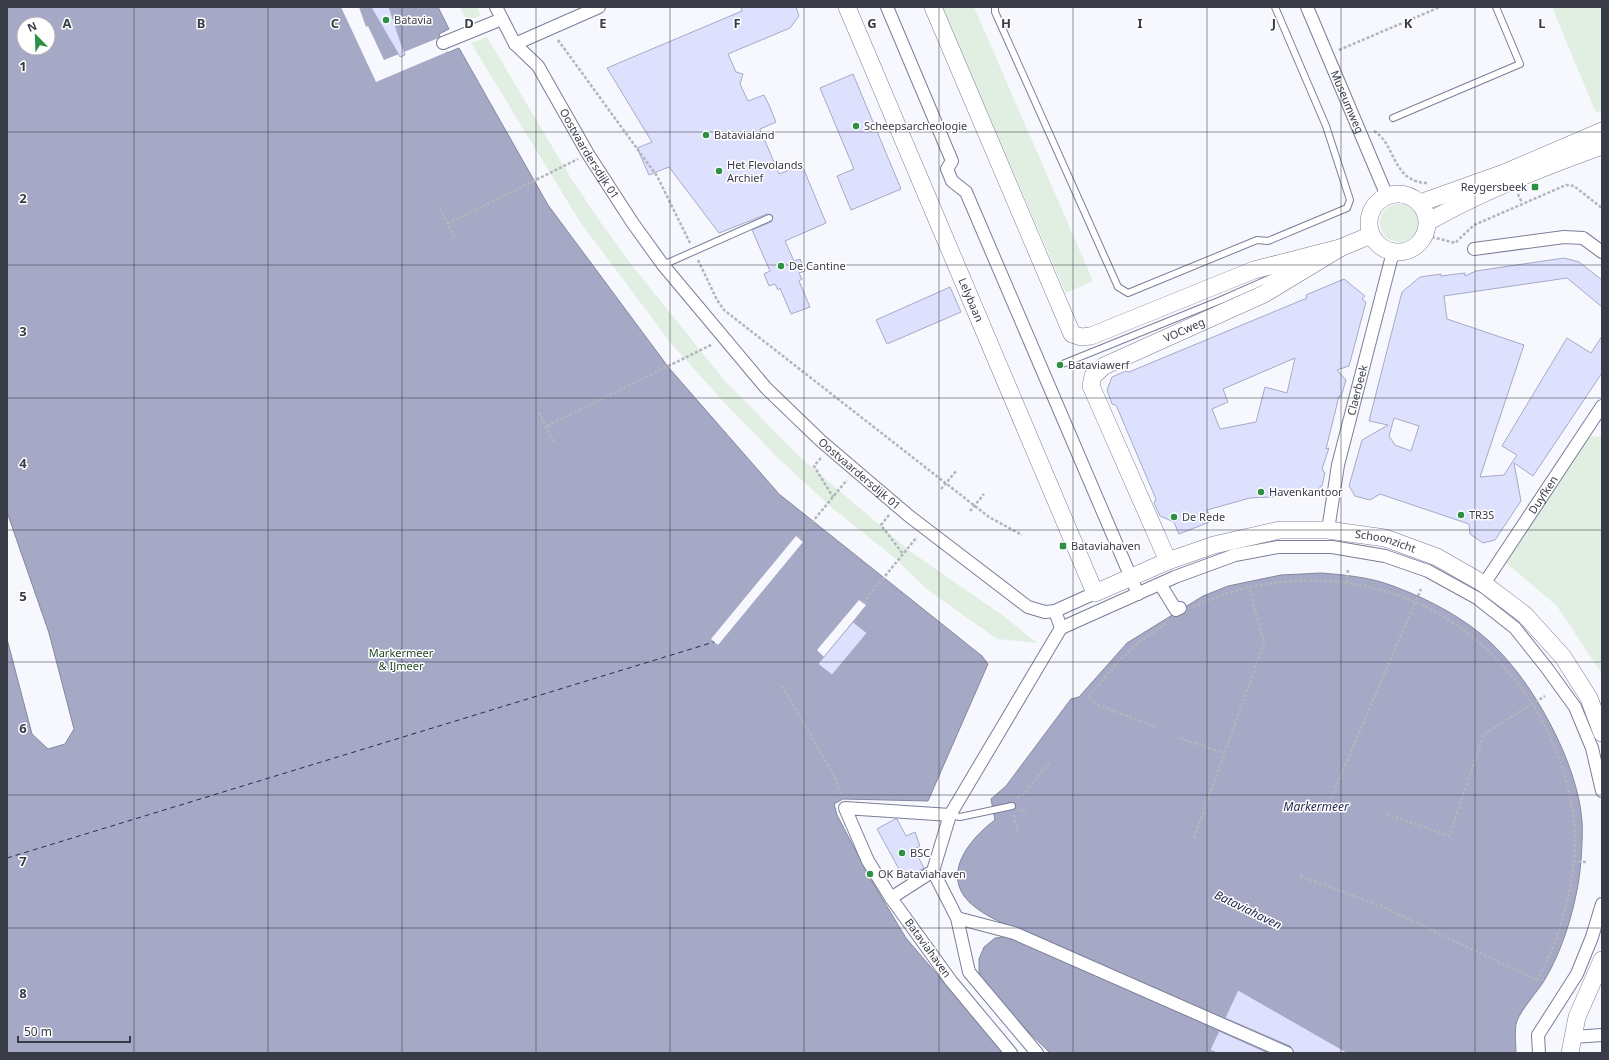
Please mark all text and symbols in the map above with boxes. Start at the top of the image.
place label: Batavia [394,12,432,27]
text: A [63,14,72,32]
text: B [197,14,205,32]
text: C [331,14,339,32]
text: D [464,14,474,32]
text: E [599,14,607,32]
text: F [733,14,741,32]
text: G [867,14,877,32]
text: H [1001,14,1011,32]
text: I [1137,14,1143,32]
text: J [1271,14,1276,32]
text: K [1404,14,1413,32]
text: L [1538,14,1546,32]
marker: Batavia [381,15,391,25]
north arrow [16,16,56,56]
text: N [25,18,39,35]
text: 1 [19,57,27,75]
street label: Museumweg [1328,68,1368,135]
street label: Oostvaardersdijk 01 [557,105,623,202]
place label: Scheepsarcheologie [864,118,967,133]
marker: Scheepsarcheologie [851,121,861,131]
place label: Batavialand [714,127,775,142]
marker: Batavialand [701,130,711,140]
place label: Het Flevolands Archief [727,157,803,185]
marker: Het Flevolands Archief [714,166,724,176]
place label: Reygersbeek [1461,179,1527,194]
marker: Reygersbeek [1530,182,1540,192]
text: 2 [19,189,27,207]
place label: De Cantine [789,258,846,273]
marker: De Cantine [776,261,786,271]
street label: Lelybaan [955,275,987,324]
street label: VOCweg [1161,314,1207,345]
text: 3 [19,322,27,340]
place label: Bataviawerf [1068,357,1130,372]
marker: Bataviawerf [1055,360,1065,370]
street label: Claerbeek [1343,363,1371,417]
street label: Oostvaardersdijk 01 [816,434,904,513]
text: 4 [19,454,27,472]
street label: Duyfken [1525,472,1561,517]
place label: Havenkantoor [1269,484,1343,499]
marker: Havenkantoor [1256,487,1266,497]
place label: TR3S [1469,507,1494,522]
place label: De Rede [1182,509,1225,524]
marker: TR3S [1456,510,1466,520]
marker: De Rede [1169,512,1179,522]
street label: Schoonzicht [1354,526,1418,556]
place label: Bataviahaven [1071,538,1141,553]
marker: Bataviahaven [1058,541,1068,551]
text: 5 [19,587,27,605]
park label: Markermeer & IJmeer [369,645,434,673]
text: 6 [19,719,27,737]
water label: Markermeer [1283,798,1350,815]
place label: BSC [910,845,930,860]
marker: BSC [897,848,907,858]
text: 7 [19,852,27,870]
place label: OK Bataviahaven [878,866,966,881]
marker: OK Bataviahaven [865,869,875,879]
water label: Bataviahaven [1212,886,1285,933]
street label: Bataviahaven [902,915,955,980]
text: 8 [19,984,27,1002]
scale bar [18,1018,130,1044]
text: 50 m [24,1023,52,1040]

